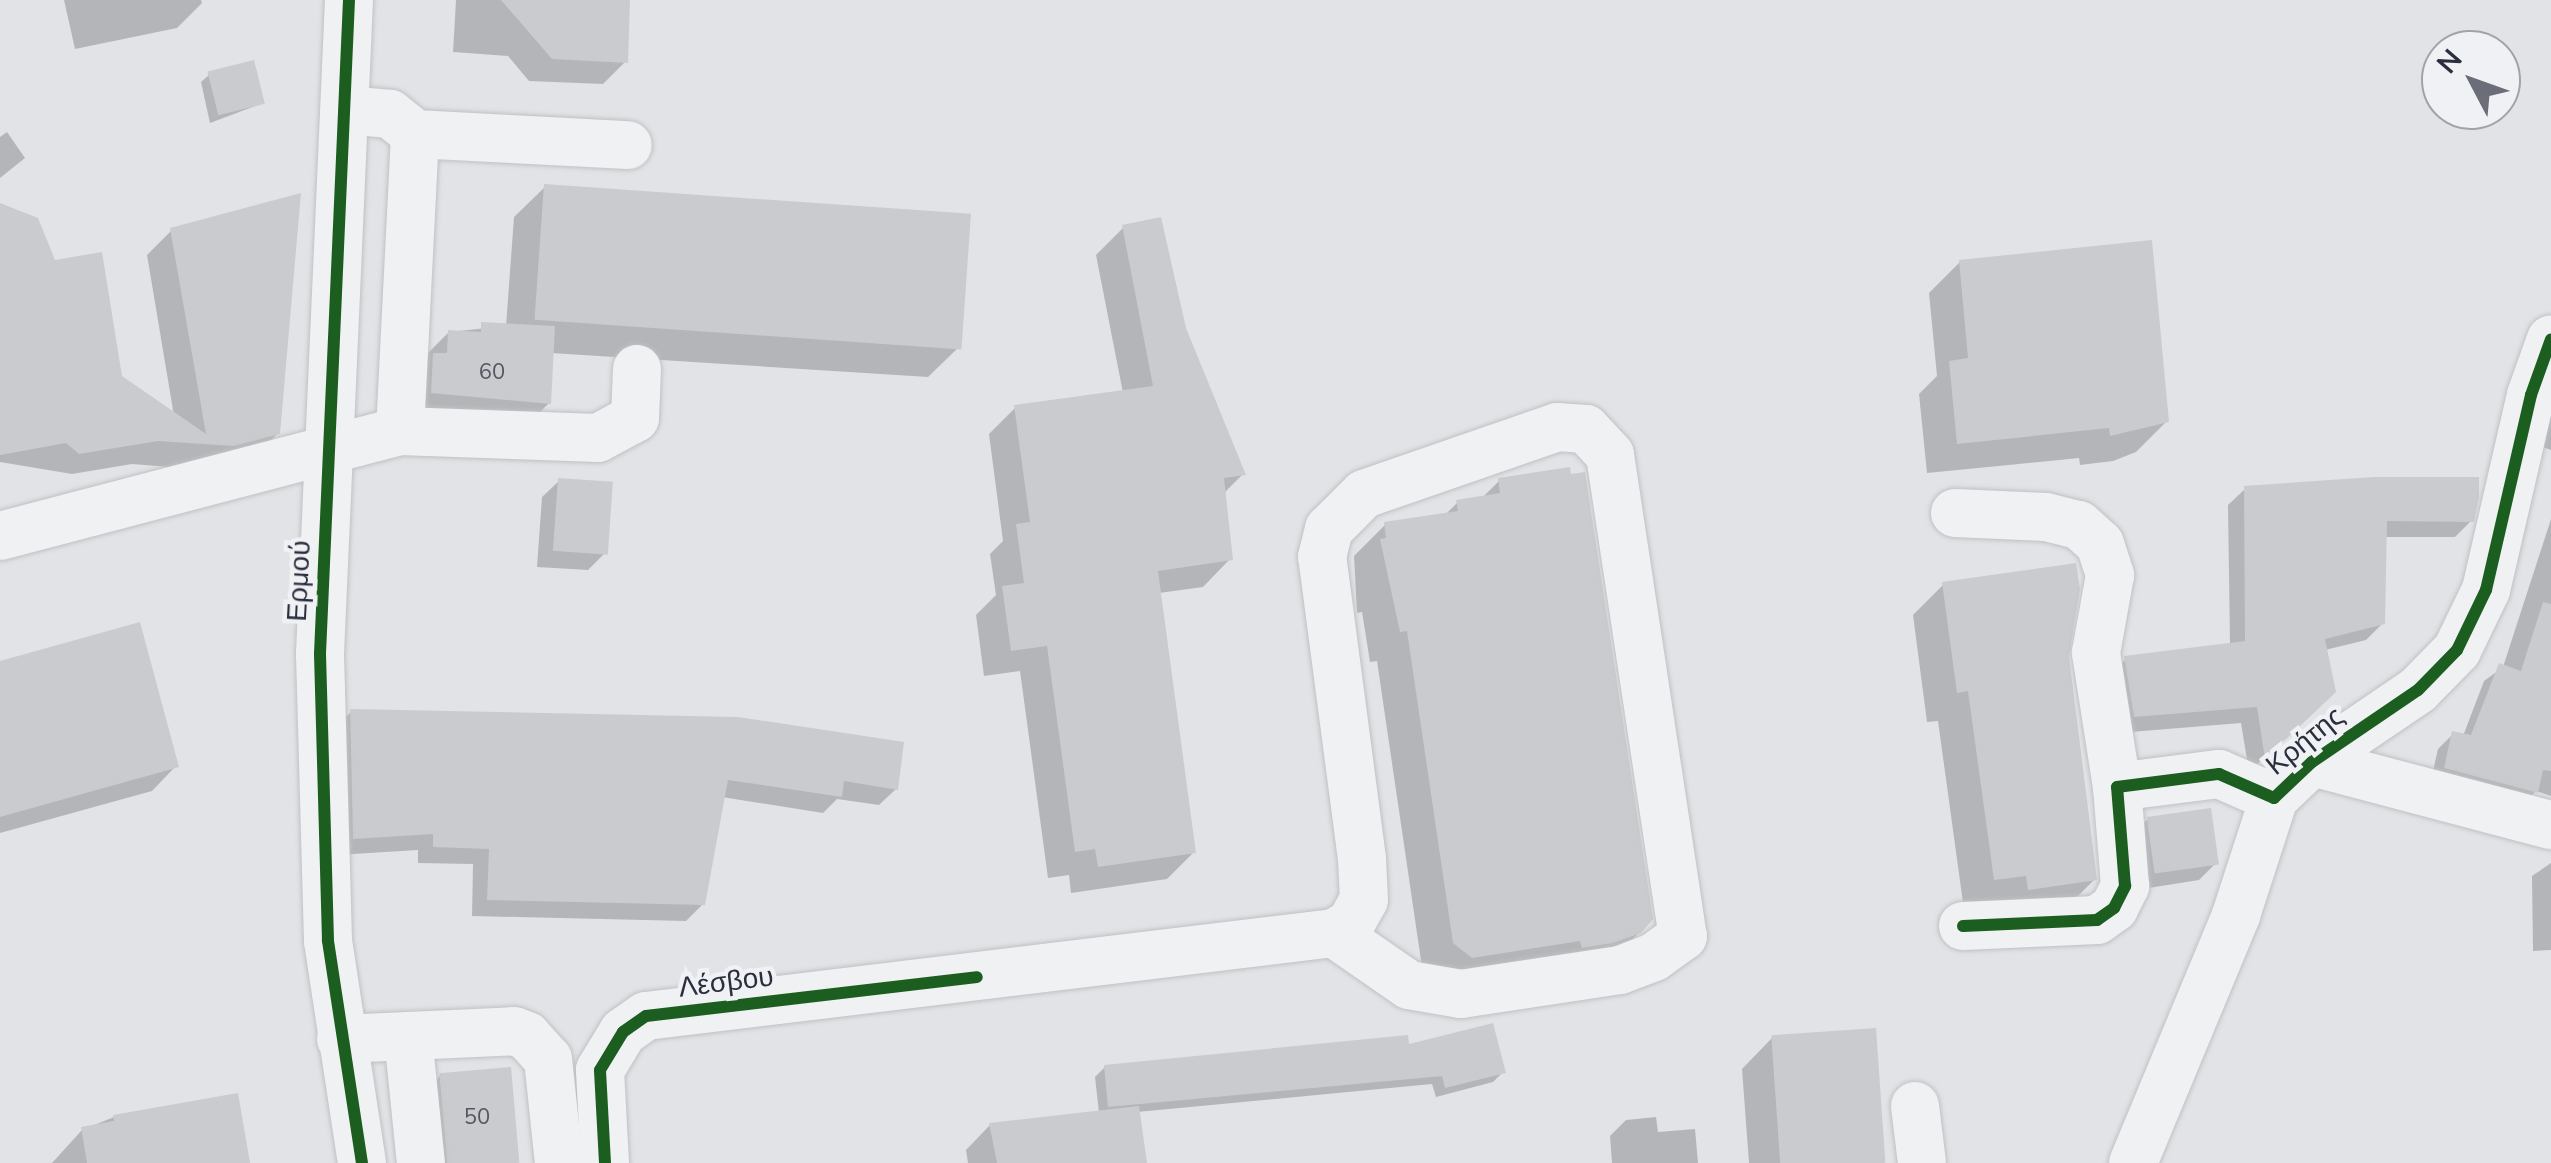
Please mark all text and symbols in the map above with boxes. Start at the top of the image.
north arrow [2421,30,2521,130]
text: N [2429,41,2471,82]
house number: 60 [479,360,505,386]
street label: Ερμού [280,540,318,622]
street label: Κρήτης [2259,700,2351,782]
street label: Λέσβου [677,960,775,1004]
house number: 50 [464,1105,490,1131]

